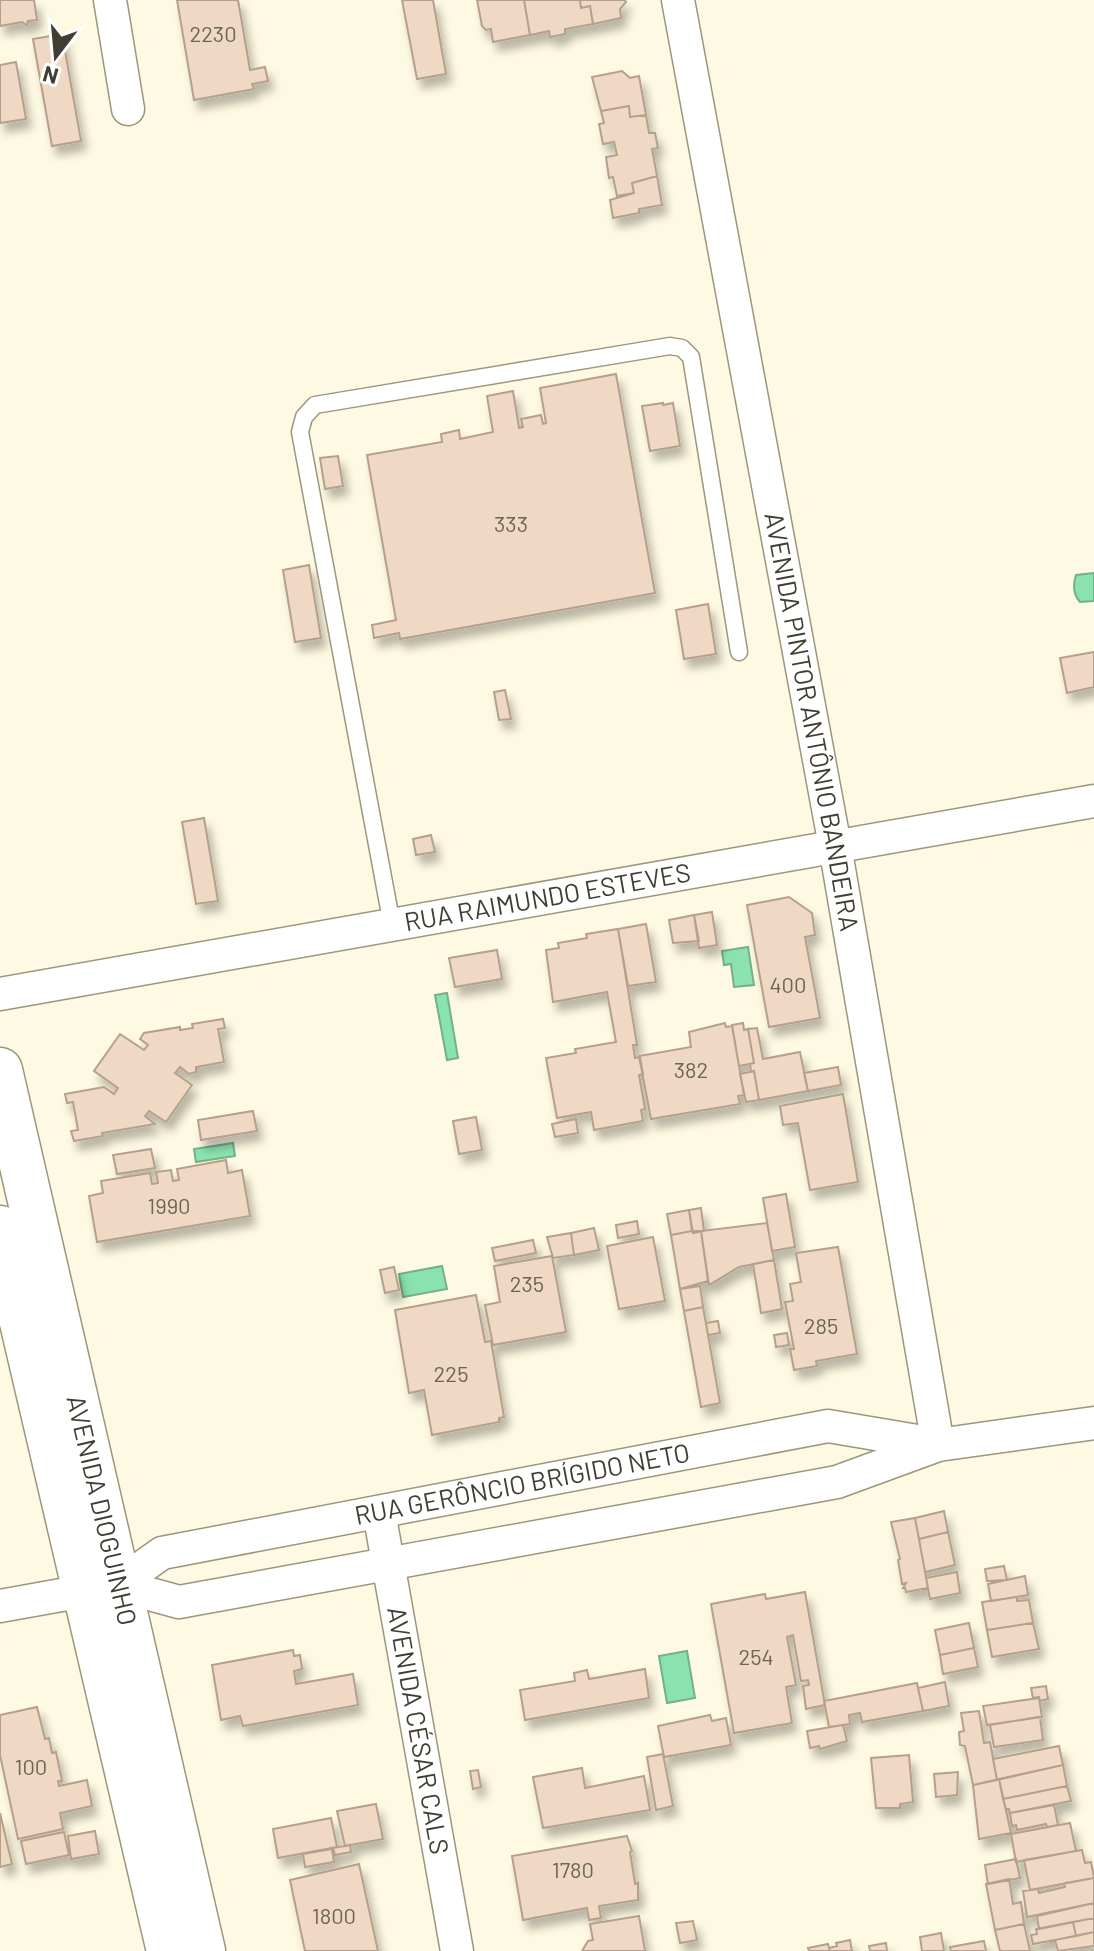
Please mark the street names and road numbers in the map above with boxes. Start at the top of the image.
street label: AVENIDA PINTOR ANTÔNIO BANDEIRA [759,509,866,933]
street label: RUA RAIMUNDO ESTEVES [402,855,693,936]
street label: AVENIDA DIOGUINHO [61,1392,144,1628]
street label: RUA GERÔNCIO BRÍGIDO NETO [352,1436,692,1530]
street label: AVENIDA CÉSAR CALS [382,1604,457,1857]

